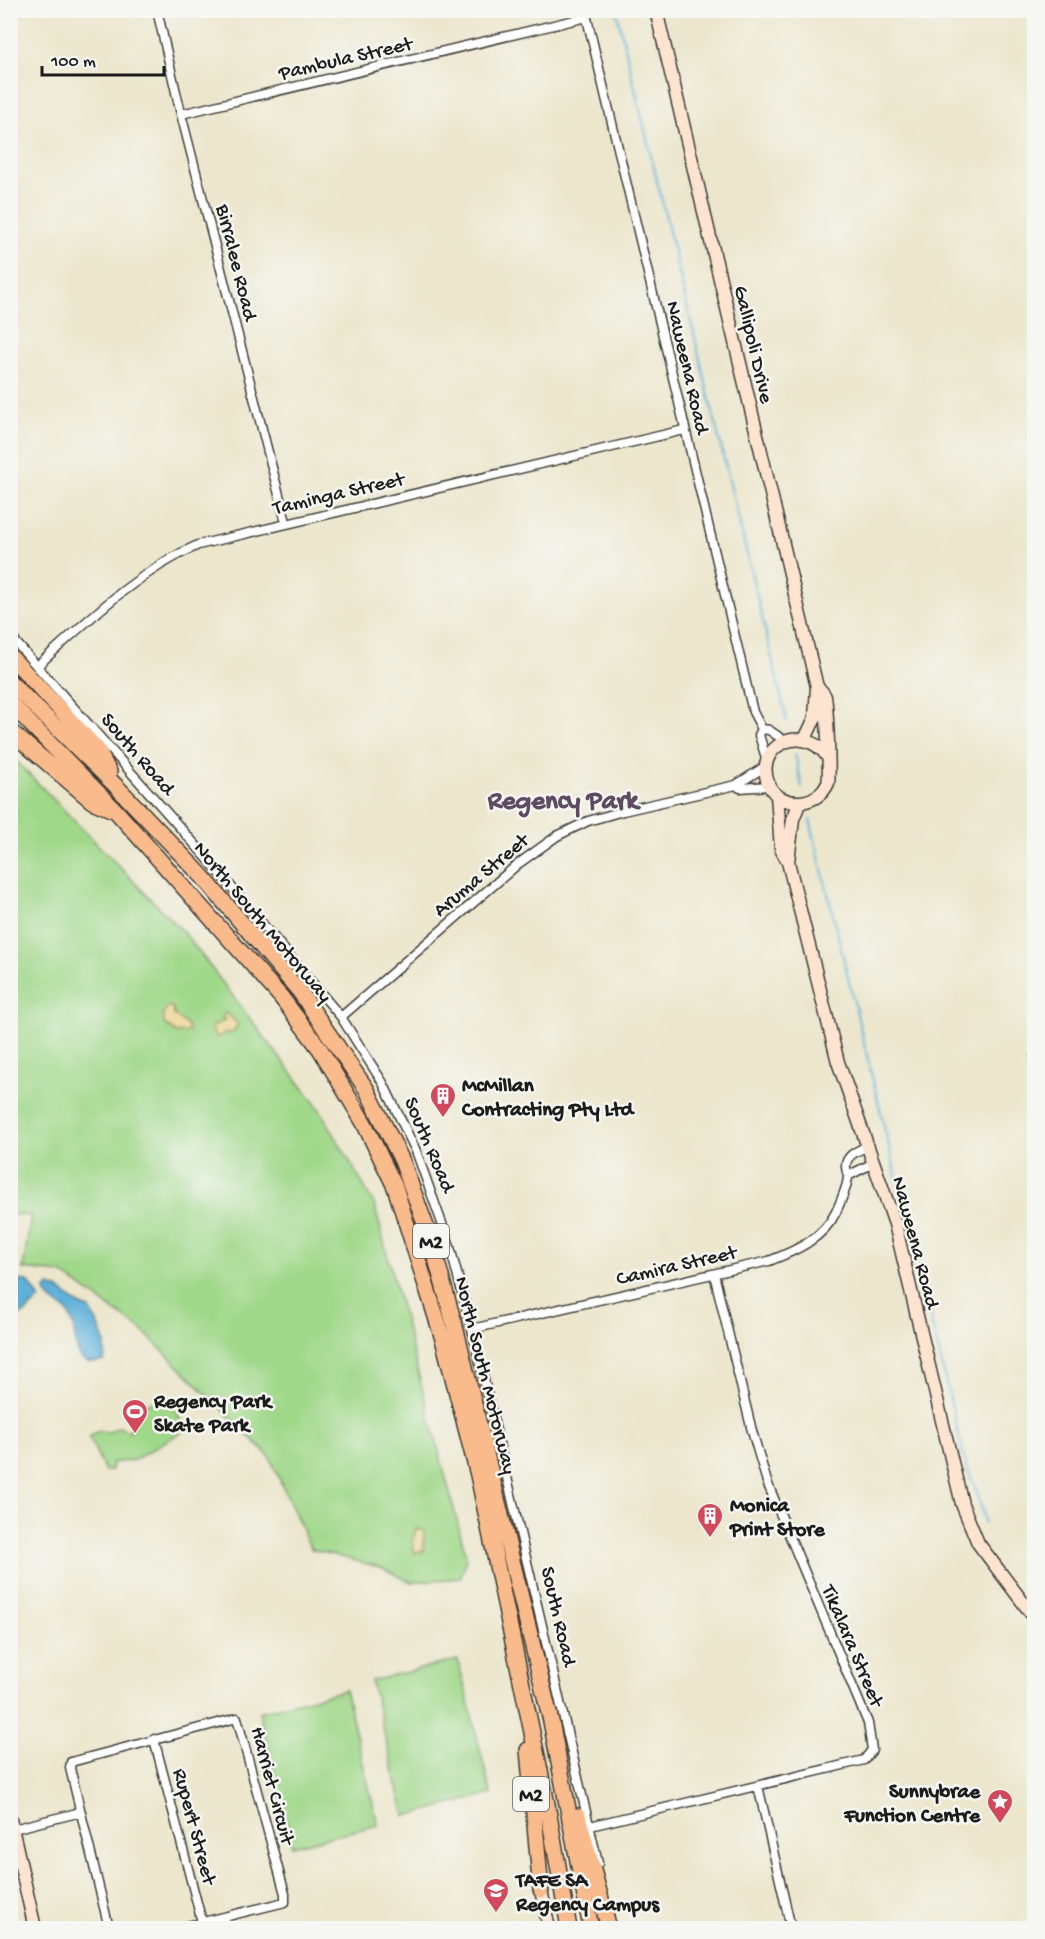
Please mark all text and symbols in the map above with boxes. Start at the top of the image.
street label: Pambula Street [276,32,417,88]
scale bar [42,39,164,77]
text: 100 m [50,52,96,73]
street label: Birralee Road [208,201,262,325]
street label: Gallipoli Drive [726,284,778,407]
street label: Naweena Road [658,299,713,438]
street label: Taminga Street [270,468,409,523]
street label: South Road [94,709,180,803]
district label: Regency Park [487,787,641,819]
street label: Aruma Street [429,828,537,924]
street label: North South Motorway [187,838,336,1009]
place label: McMillan Contracting Pty Ltd [461,1075,636,1124]
building icon: McMillan Contracting Pty Ltd [428,1081,458,1119]
street label: South Road [397,1094,460,1198]
street label: Naweena Road [884,1174,944,1313]
road number: M2 [413,1224,449,1258]
street label: Camira Street [614,1241,742,1293]
street label: North South Motorway [447,1274,520,1477]
place label: Regency Park Skate Park [153,1391,274,1440]
sports icon: Regency Park Skate Park [120,1397,150,1435]
place label: Monica Print Store [729,1495,826,1544]
building icon: Monica Print Store [695,1501,725,1539]
street label: South Road [533,1565,581,1671]
street label: Tikalara Street [813,1581,889,1713]
street label: Harriet Circuit [243,1724,299,1850]
street label: Rupert Street [165,1766,221,1890]
road number: M2 [513,1777,549,1811]
place label: Sunnybrae Function Centre [843,1781,981,1830]
place icon: Sunnybrae Function Centre [985,1787,1015,1825]
place label: TAFE SA Regency Campus [514,1870,660,1919]
school or university icon: TAFE SA Regency Campus [481,1876,511,1914]

